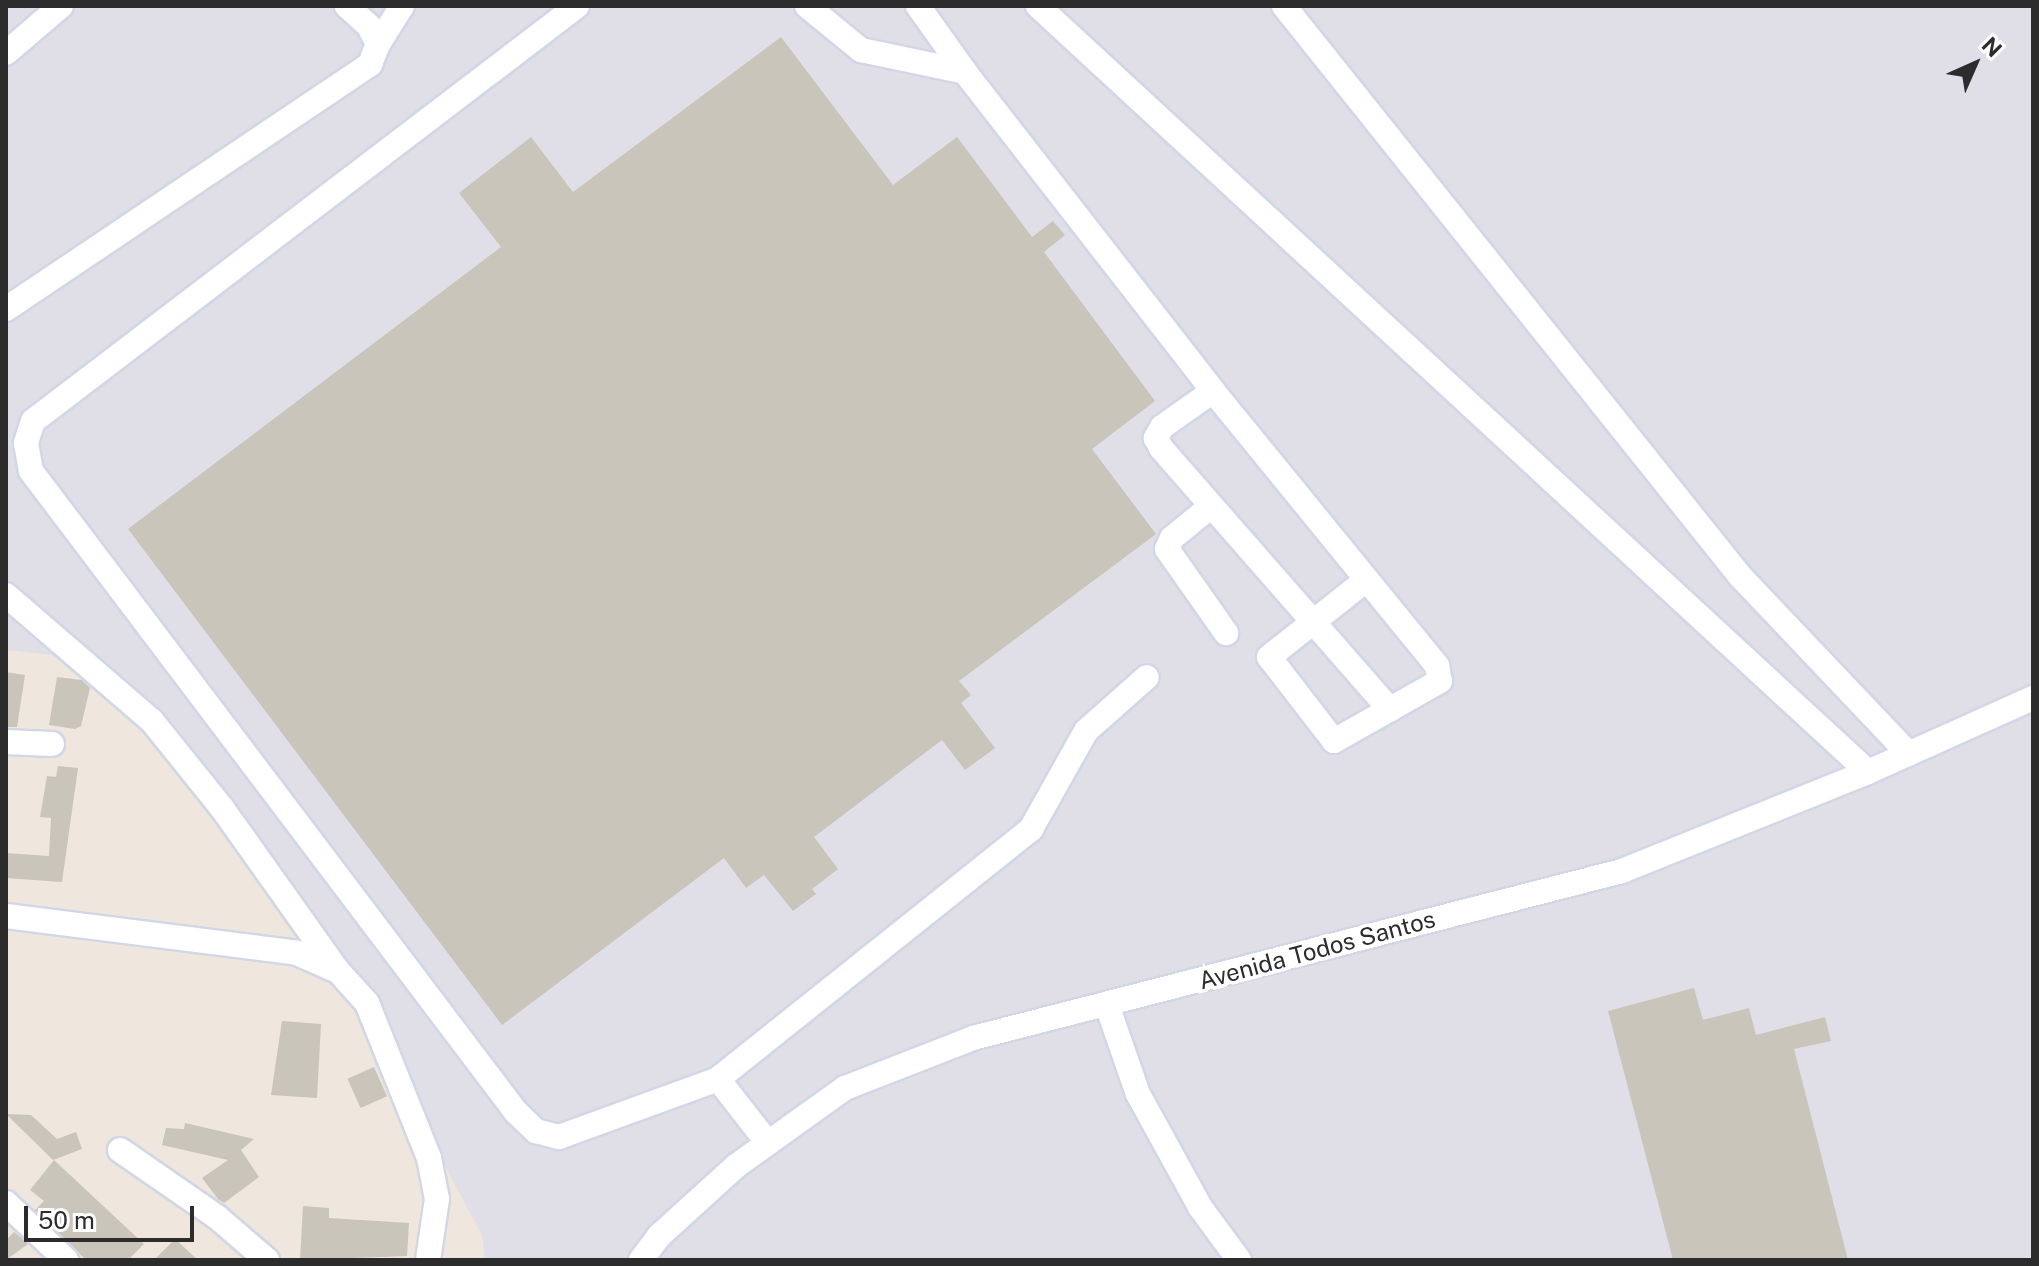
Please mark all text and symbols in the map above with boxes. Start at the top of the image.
north arrow [1935,24,2015,104]
text: N [1977,32,2007,62]
street label: Avenida Todos Santos [1196,905,1438,995]
scale bar [28,1190,198,1240]
text: 50 m [38,1206,95,1234]

